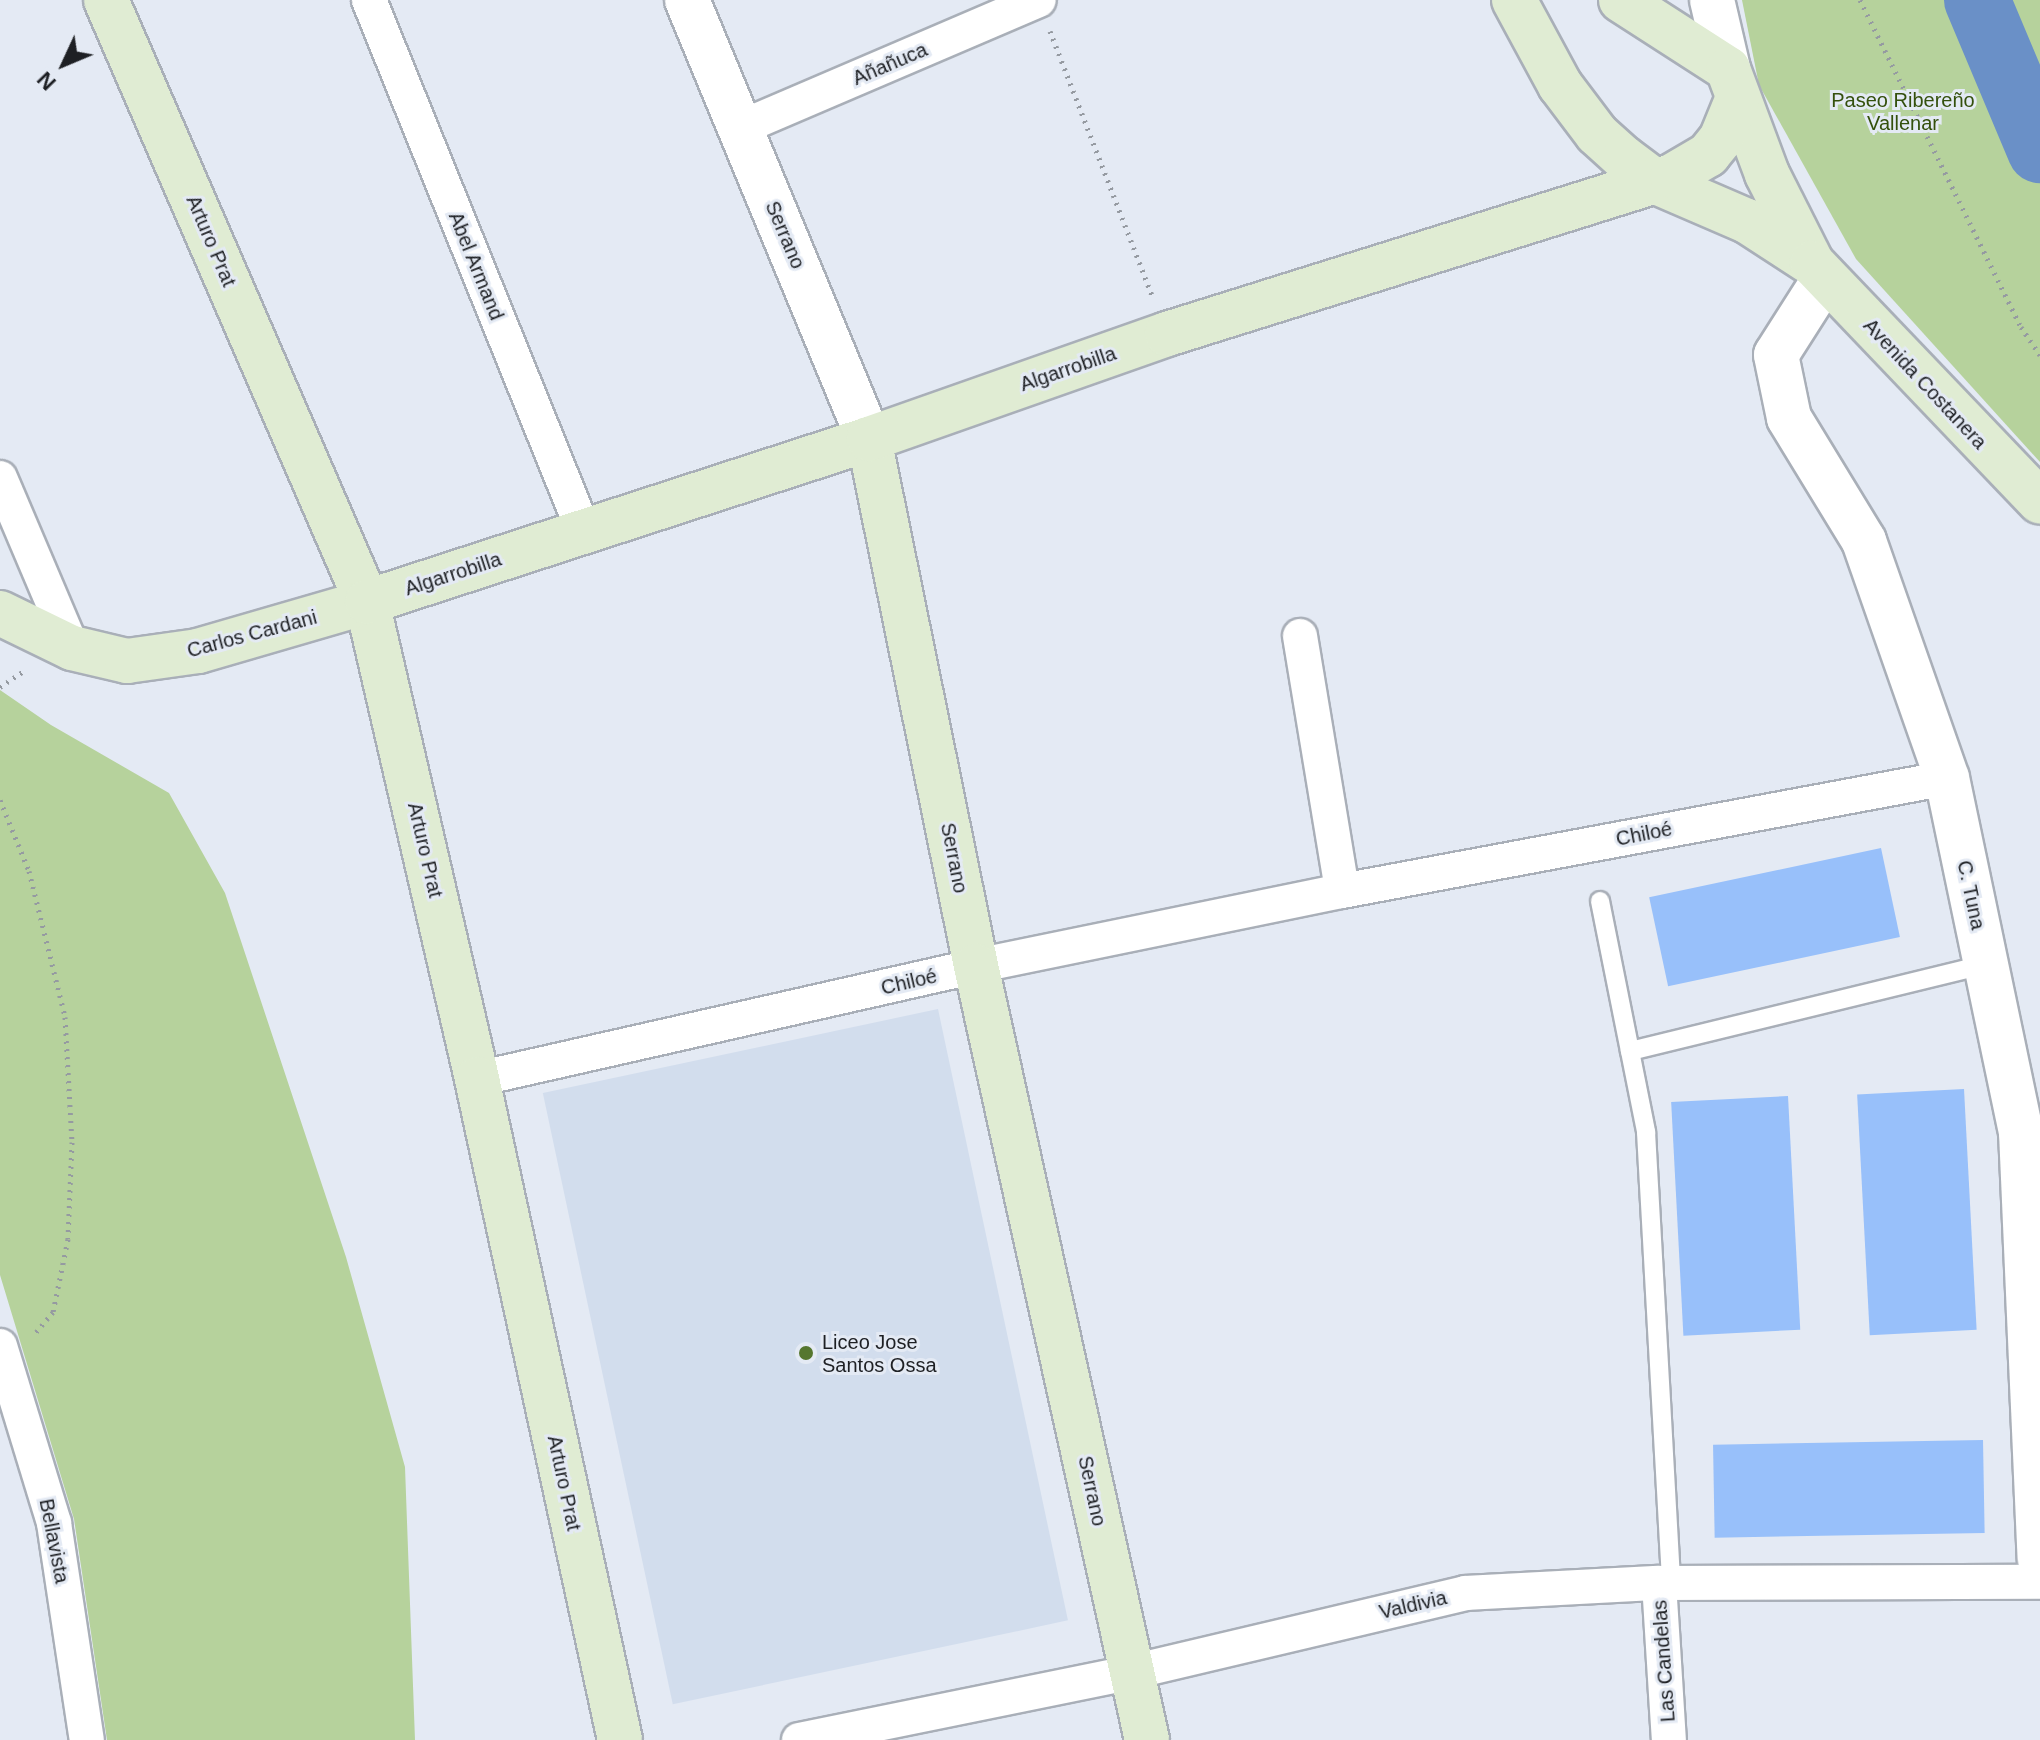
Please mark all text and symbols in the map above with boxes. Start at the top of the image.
north arrow [24,24,104,104]
street label: Añañuca [849,38,931,90]
text: N [32,67,61,95]
park label: Paseo Ribereño Vallenar [1831,89,1975,136]
street label: Arturo Prat [181,192,241,290]
street label: Serrano [760,198,810,272]
street label: Abel Armand [443,208,509,324]
street label: Avenida Costanera [1858,314,1992,454]
street label: Algarrobilla [1017,341,1119,397]
street label: Algarrobilla [402,547,504,601]
street label: Carlos Cardani [184,605,320,663]
street label: Arturo Prat [402,800,448,900]
street label: Chiloé [1614,817,1674,851]
street label: Serrano [935,821,973,895]
street label: C. Tuna [1952,858,1990,932]
street label: Chiloé [879,964,939,1000]
place label: Liceo Jose Santos Ossa [822,1330,937,1377]
marker: Liceo Jose Santos Ossa [797,1344,815,1362]
street label: Arturo Prat [542,1433,586,1533]
street label: Serrano [1073,1454,1111,1528]
street label: Bellavista [34,1497,74,1585]
street label: Valdivia [1377,1586,1449,1624]
street label: Las Candelas [1648,1599,1680,1723]

